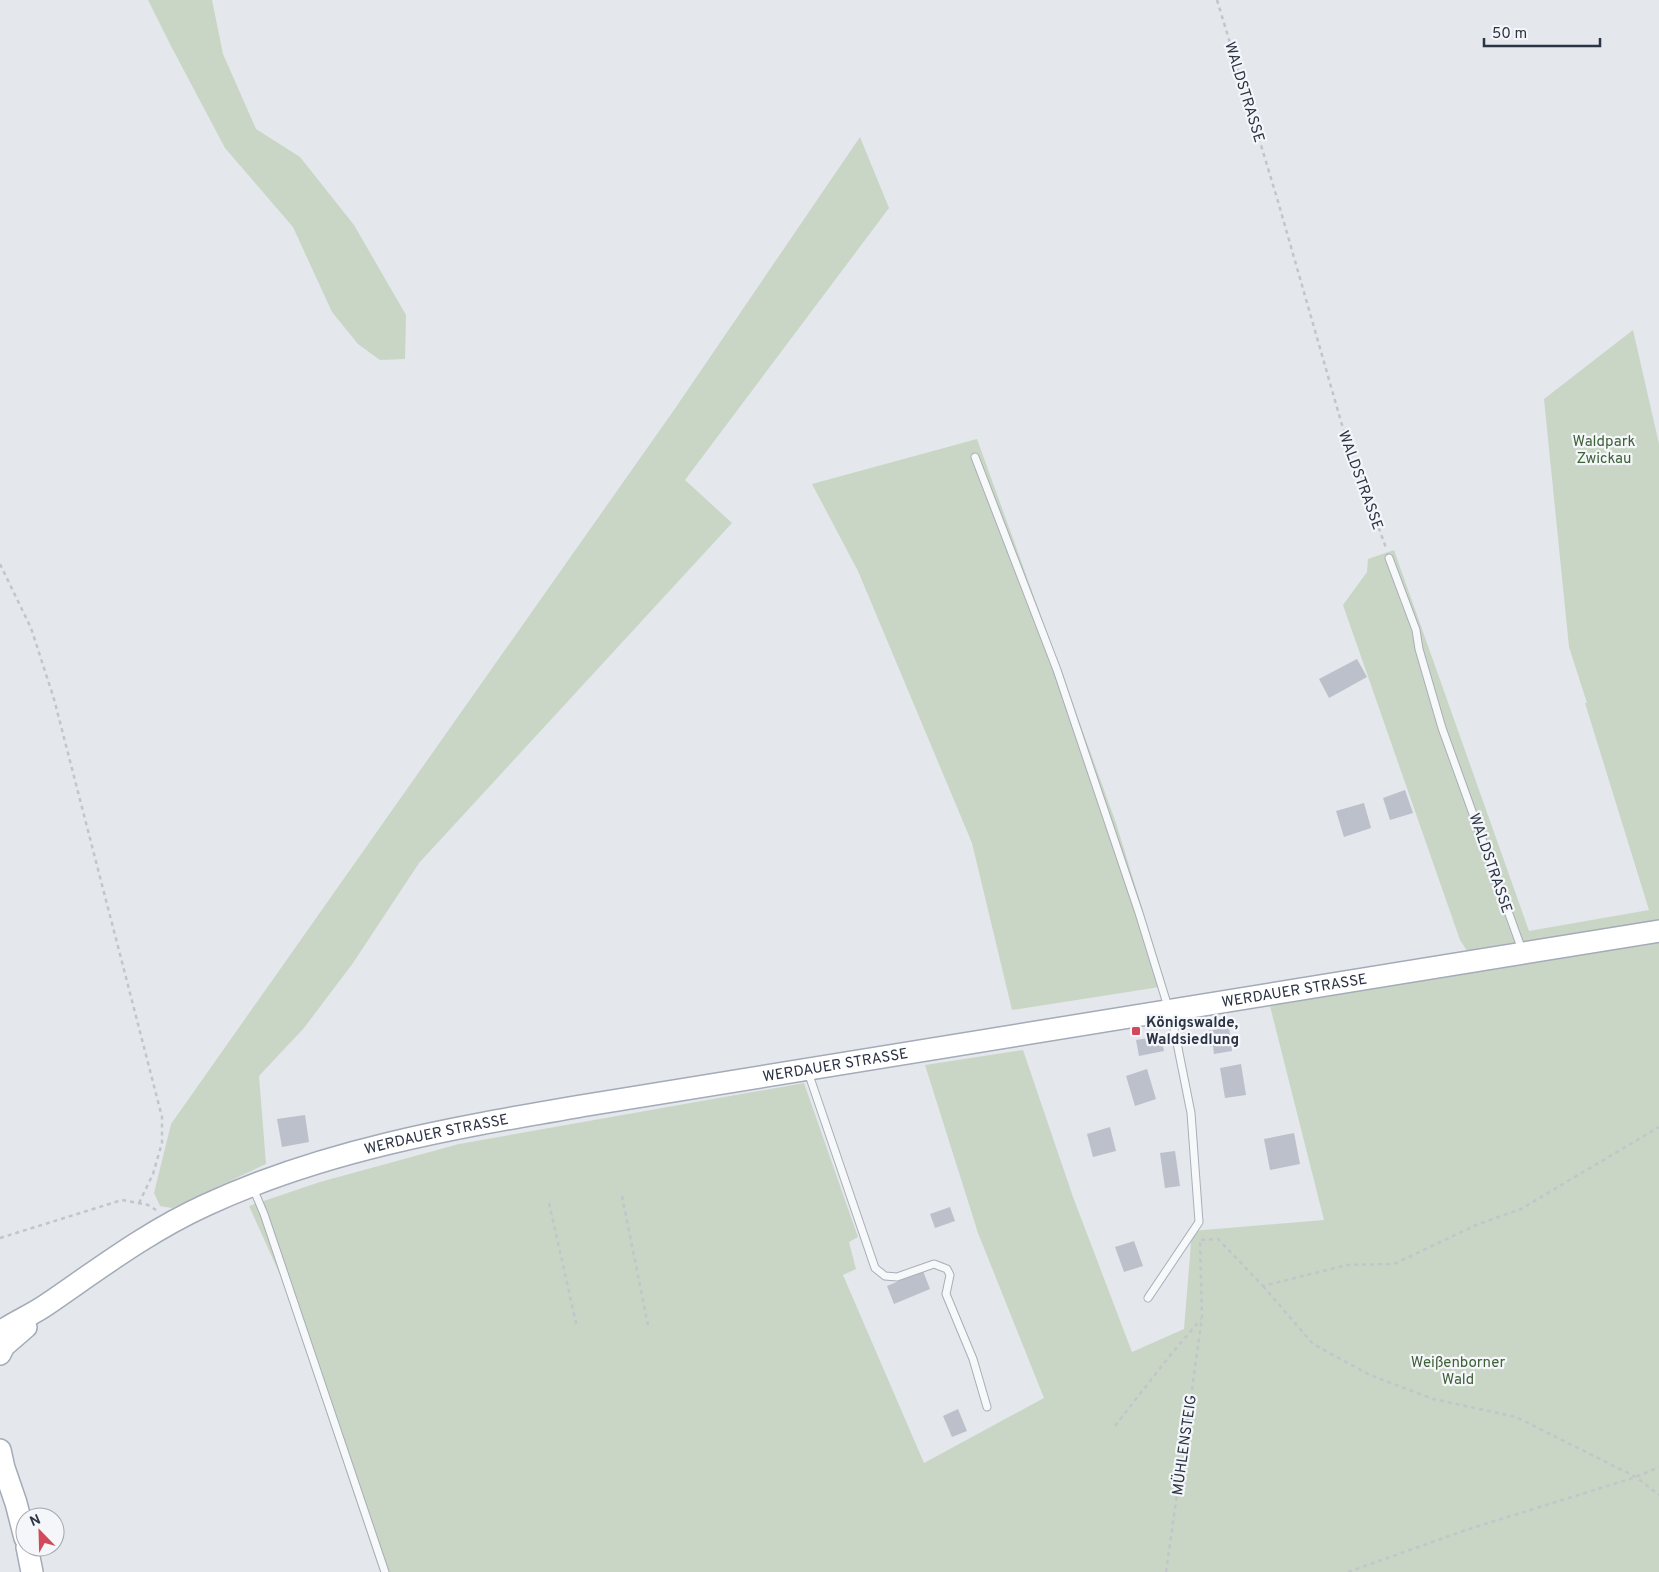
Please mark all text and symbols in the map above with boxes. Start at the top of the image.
scale bar [1484,15,1600,47]
text: 50 m [1492,25,1527,44]
street label: WALDSTRASSE [1219,40,1268,145]
street label: WALDSTRASSE [1333,428,1386,533]
park label: Waldpark Zwickau [1573,433,1636,469]
street label: WALDSTRASSE [1464,811,1516,916]
street label: WERDAUER STRASSE [1220,971,1369,1013]
place label: Königswalde, Waldsiedlung [1146,1014,1239,1050]
marker: Königswalde, Waldsiedlung [1130,1025,1142,1037]
street label: WERDAUER STRASSE [761,1045,910,1087]
street label: WERDAUER STRASSE [362,1111,510,1160]
park label: Weißenborner Wald [1411,1354,1505,1390]
street label: MÜHLENSTEIG [1168,1393,1202,1497]
north arrow [15,1507,65,1557]
text: N [28,1512,43,1531]

